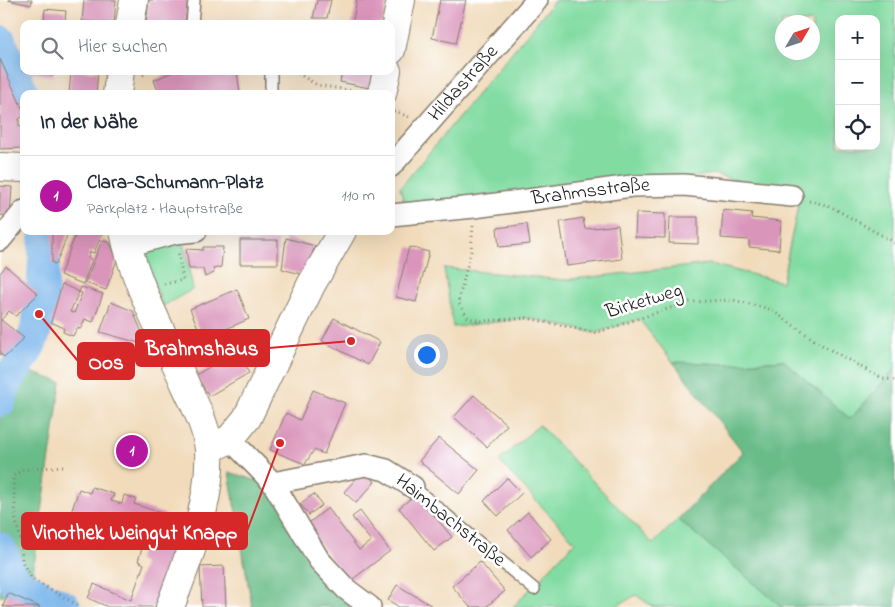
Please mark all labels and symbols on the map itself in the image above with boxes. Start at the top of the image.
north arrow [775,15,820,60]
street label: Hildastraße [422,38,506,128]
street label: Brahmsstraße [529,171,650,214]
street label: Birketweg [601,277,686,329]
callout: Brahmshaus [136,330,269,366]
text: Brahmshaus [145,335,259,365]
your location [414,342,440,368]
callout: Oos [78,343,134,379]
text: Oos [88,349,124,379]
pin: 1 [116,432,148,470]
street label: Haimbachstraße [389,467,511,575]
callout: Vinothek Weingut Knapp [22,513,247,549]
text: Vinothek Weingut Knapp [31,519,238,551]

